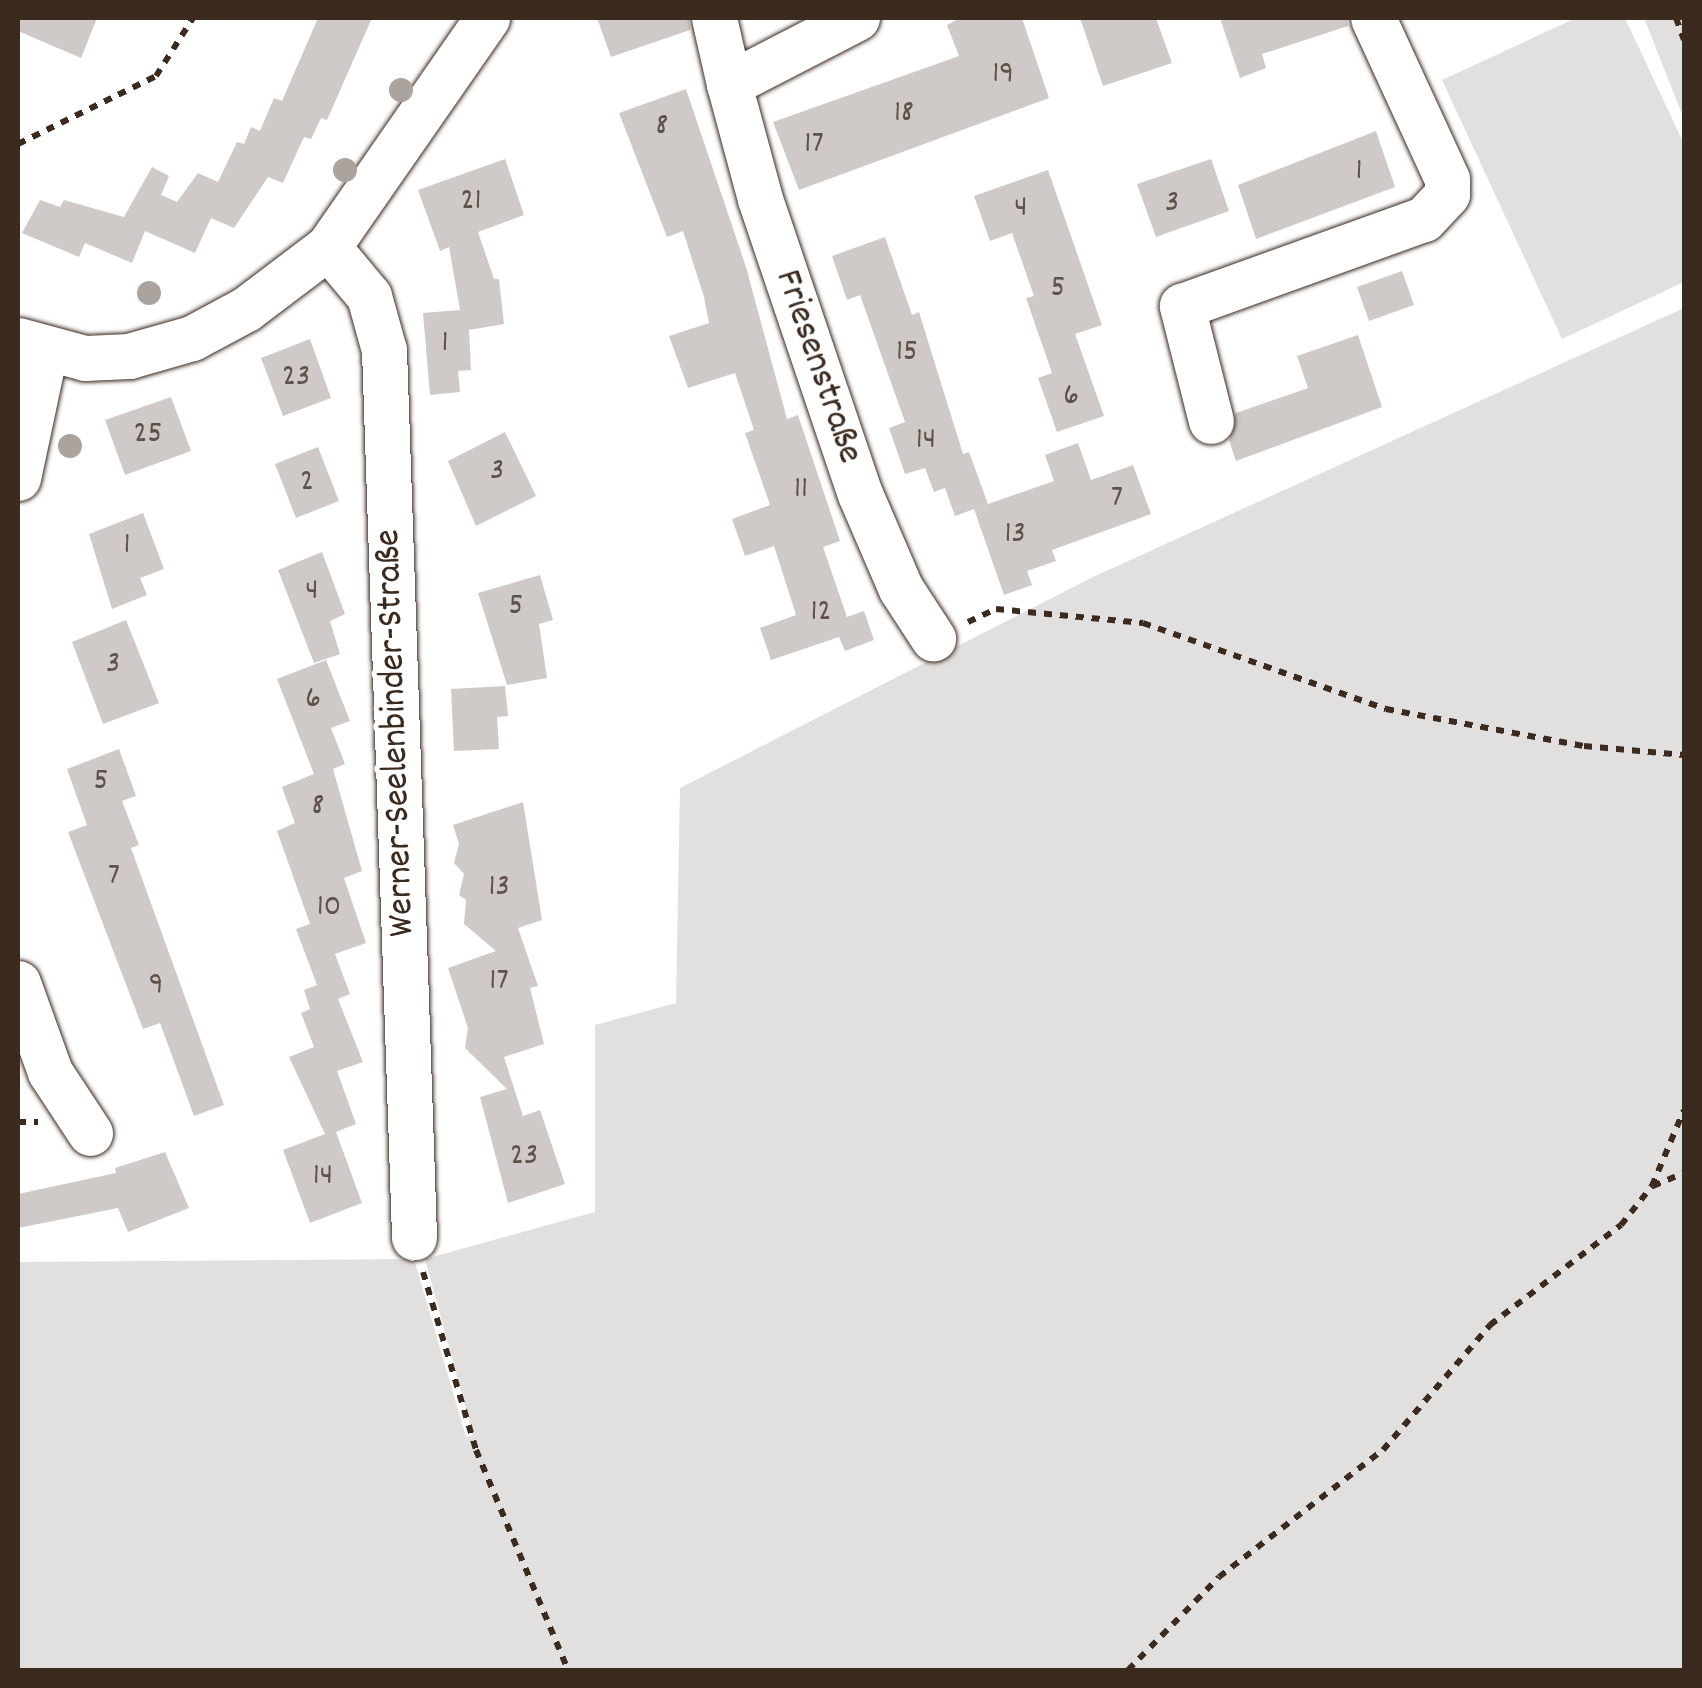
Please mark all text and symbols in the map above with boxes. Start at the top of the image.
house number: 19 [992,56,1014,94]
house number: 18 [894,95,914,133]
house number: 8 [656,108,668,146]
house number: 17 [804,126,824,164]
house number: 1 [1355,153,1363,191]
house number: 21 [461,183,481,221]
house number: 3 [1165,185,1179,223]
house number: 4 [1014,190,1028,228]
street label: Friesenstraße [763,264,871,470]
house number: 5 [1051,270,1065,308]
house number: 1 [441,325,449,363]
house number: 15 [896,334,918,372]
house number: 23 [282,359,310,397]
house number: 6 [1063,378,1079,416]
house number: 25 [134,416,162,454]
house number: 14 [916,422,936,460]
house number: 3 [490,453,504,491]
house number: 2 [300,464,314,502]
house number: 11 [794,471,808,509]
house number: 7 [1111,480,1123,518]
house number: 13 [1004,516,1026,554]
house number: 1 [123,527,131,565]
street label: Werner-Seelenbinder-Straße [367,529,427,937]
house number: 4 [305,573,319,611]
house number: 5 [509,588,523,626]
house number: 12 [811,594,831,632]
house number: 3 [106,646,120,684]
house number: 6 [305,681,321,719]
house number: 5 [94,763,108,801]
house number: 8 [312,788,324,826]
house number: 7 [108,858,120,896]
house number: 13 [488,869,510,907]
house number: 10 [317,889,341,927]
house number: 17 [489,963,509,1001]
house number: 9 [149,967,163,1005]
house number: 23 [510,1138,538,1176]
house number: 14 [313,1158,333,1196]

